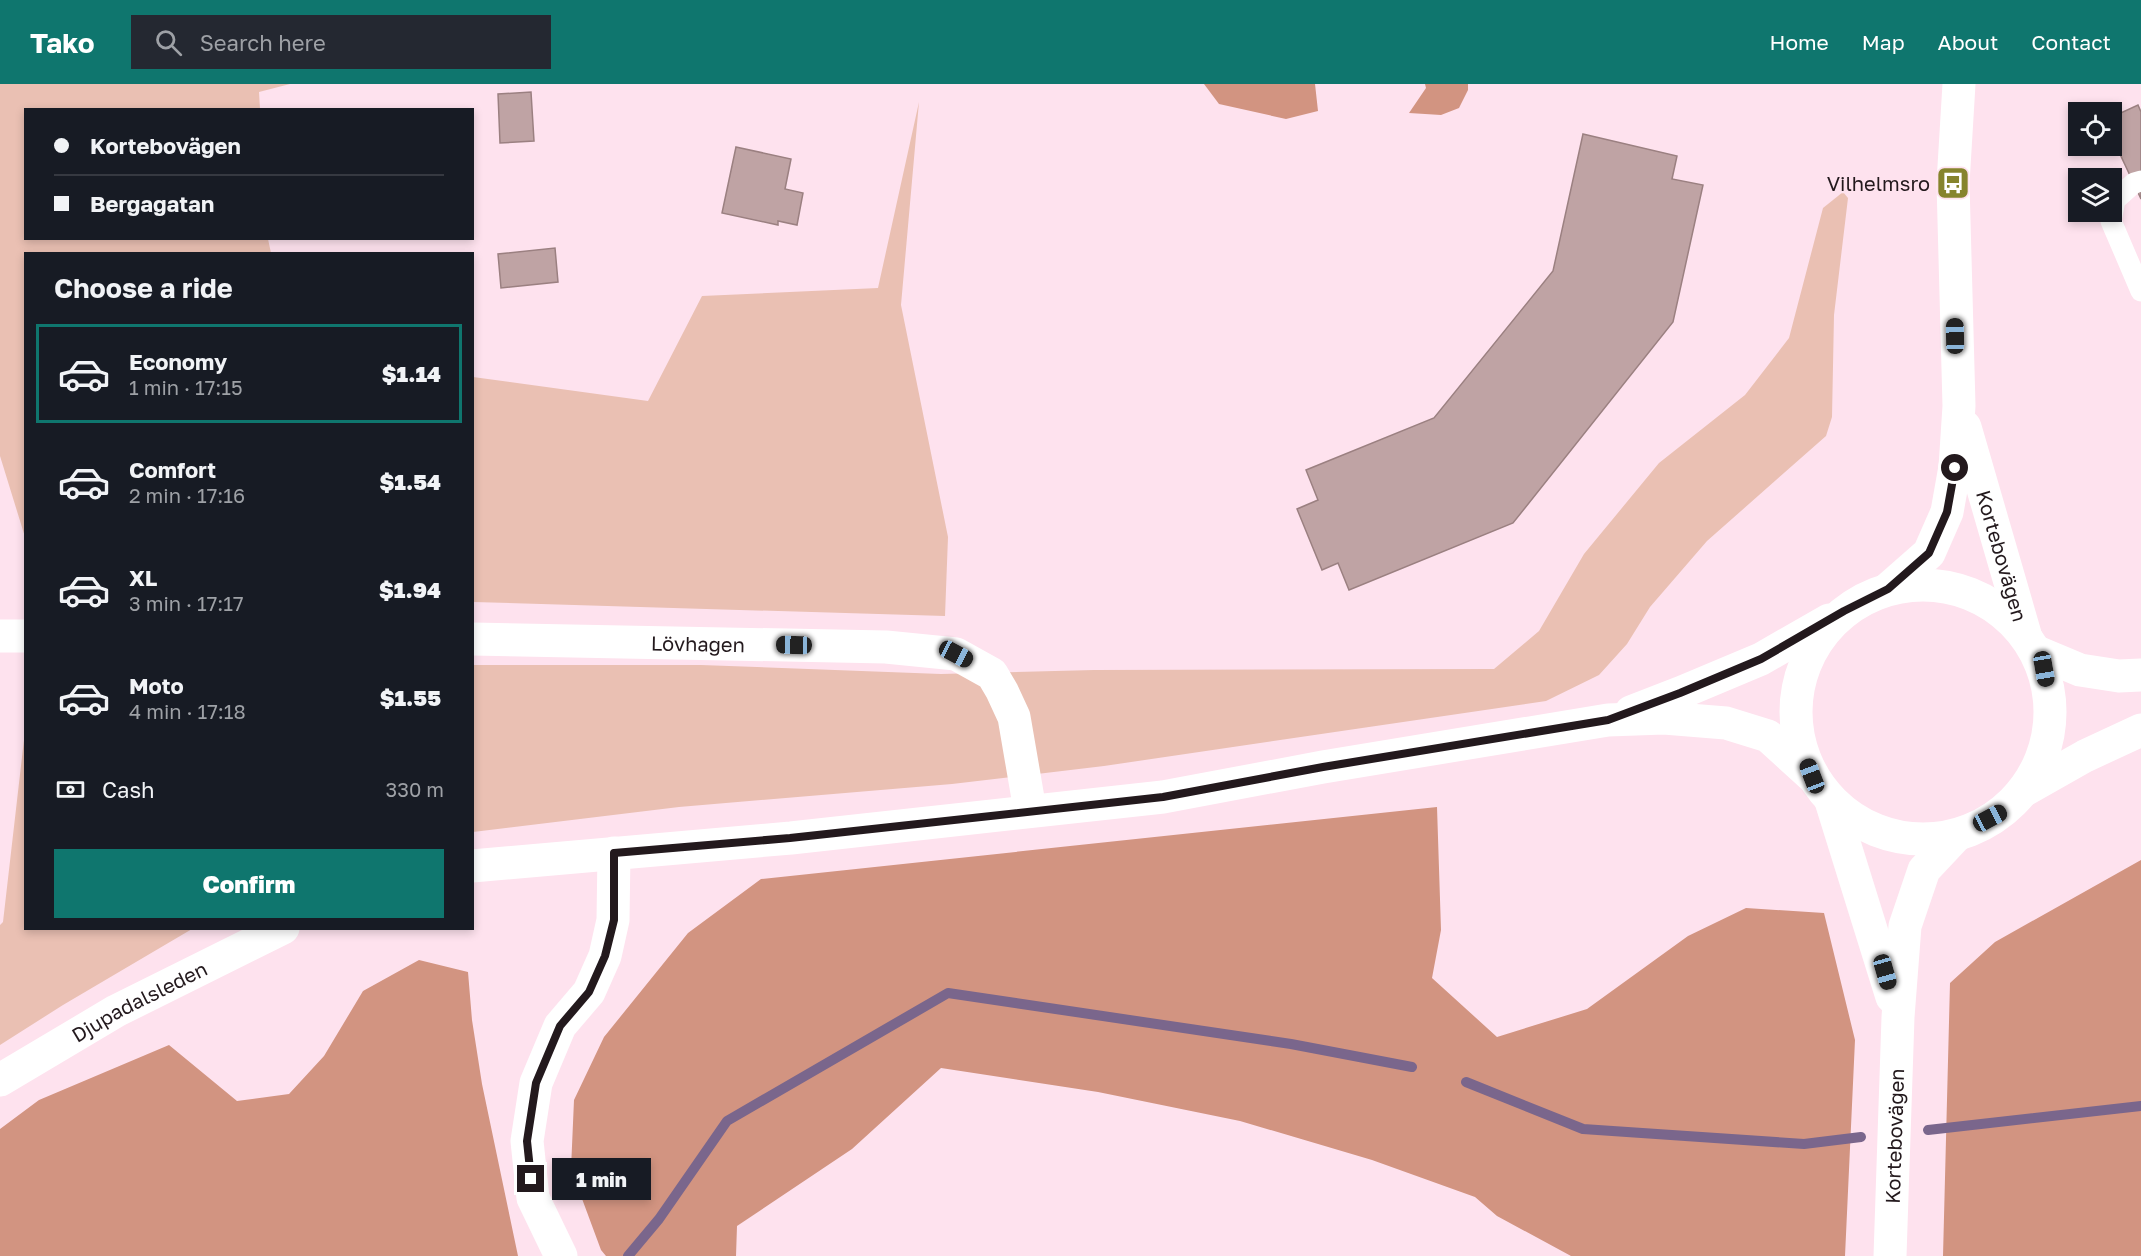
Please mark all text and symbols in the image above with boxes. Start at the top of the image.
search box [131,15,551,69]
text: Tako [30,26,95,59]
icon: search [152,26,185,59]
text: Search here [200,29,326,56]
text: Home [1769,29,1829,55]
text: Map [1862,29,1905,55]
text: About [1938,29,1998,55]
text: Contact [2031,29,2111,55]
map controls [2068,102,2122,222]
button: locate [2068,102,2122,156]
text: Kortebovägen [90,132,241,159]
bus stop icon: Vilhelmsro [1935,165,1971,201]
button: layers [2068,168,2122,222]
place label: Vilhelmsro [1827,171,1930,195]
text: Bergagatan [90,190,214,217]
text: Choose a ride [54,272,233,304]
car [1946,318,1964,354]
icon: car [57,347,111,401]
text: Economy [129,348,227,375]
text: $1.14 [382,360,441,387]
text: 1 min · 17:15 [129,375,243,399]
route start [1941,454,1968,481]
icon: car [57,455,111,509]
text: Comfort [129,456,216,483]
text: $1.54 [380,468,441,495]
text: 2 min · 17:16 [129,483,245,507]
street label: Kortebovägen [1972,487,2033,624]
icon: car [57,563,111,617]
text: XL [129,564,157,591]
text: $1.94 [379,576,441,603]
text: 3 min · 17:17 [129,591,244,615]
street label: Lövhagen [651,630,745,656]
car [776,636,812,654]
car [936,638,976,670]
car [2032,650,2056,688]
icon: car [57,671,111,725]
text: Moto [129,672,184,699]
text: $1.55 [380,684,441,711]
text: 4 min · 17:18 [129,699,246,723]
car [1797,756,1827,796]
icon: cash [54,773,87,806]
text: Cash [102,776,155,803]
text: 330 m [386,777,444,801]
car [1970,802,2010,834]
button: Confirm [54,849,444,918]
car [1871,952,1899,992]
street label: Djupadalsleden [67,956,211,1047]
street label: Kortebovägen [1880,1068,1908,1204]
callout: 1 min [552,1158,651,1200]
route end [517,1165,544,1192]
text: 1 min [576,1167,627,1191]

